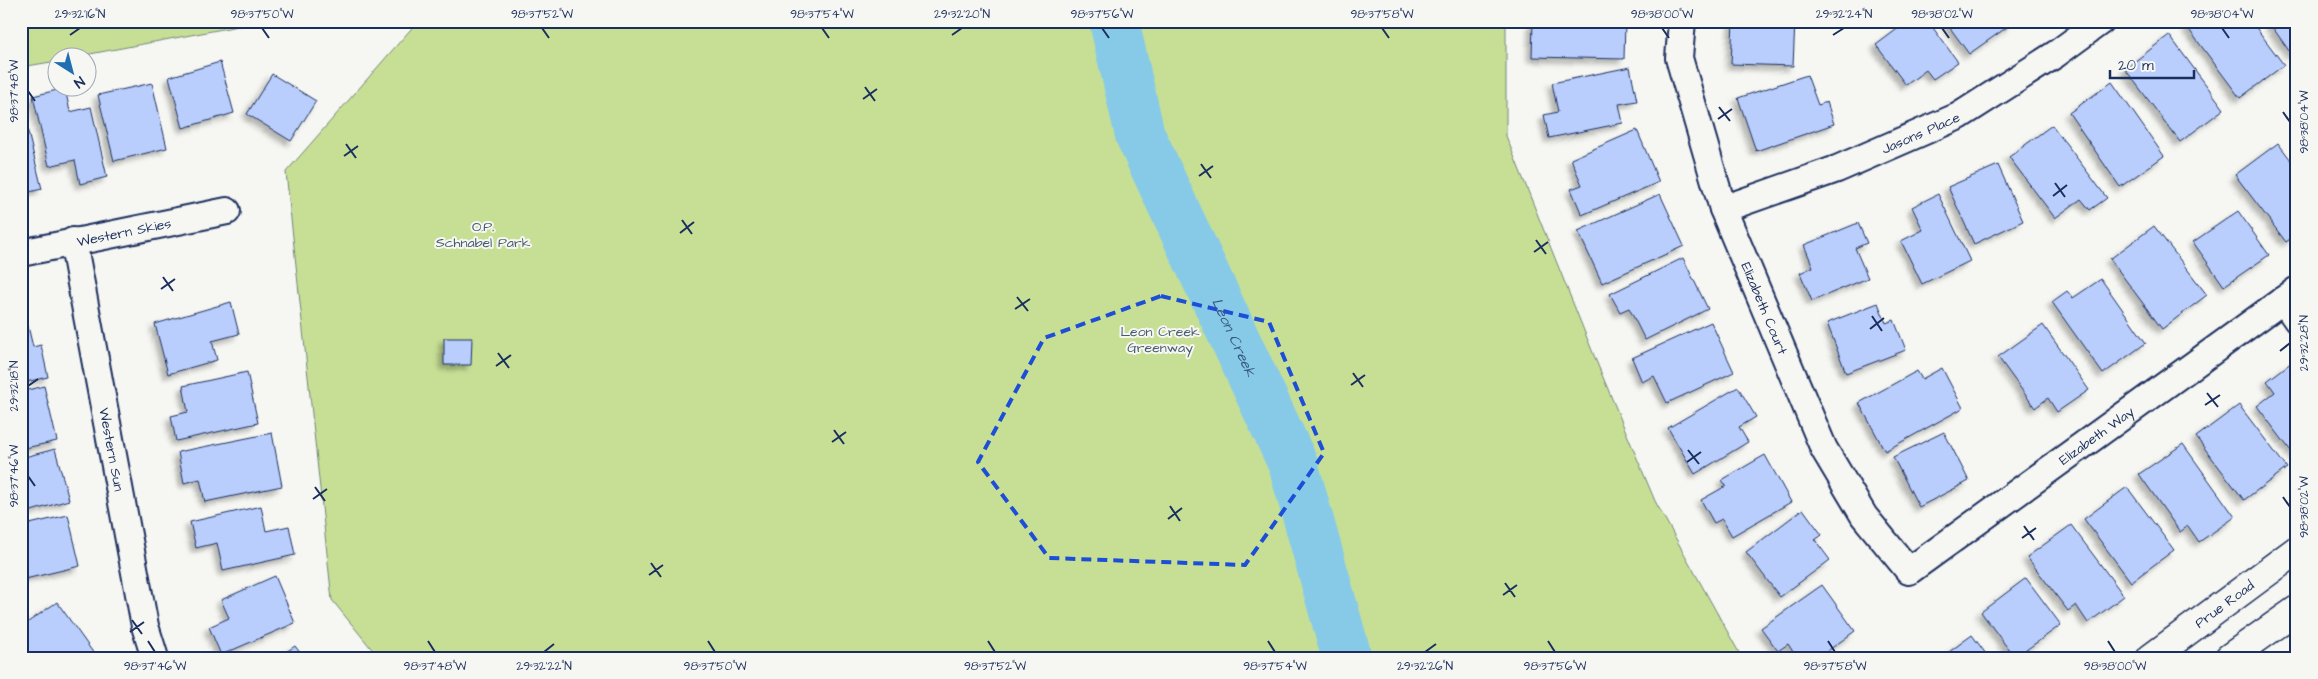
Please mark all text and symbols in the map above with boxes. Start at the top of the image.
text: 29°32'16"N [55,6,106,23]
text: 98°37'50"W [231,6,294,23]
text: 98°37'52"W [511,6,574,23]
text: 98°37'54"W [790,6,854,23]
text: 29°32'20"N [934,6,990,23]
text: 98°37'56"W [1071,6,1134,23]
text: 98°37'58"W [1350,6,1414,23]
text: 98°38'00"W [1631,6,1694,23]
text: 29°32'24"N [1816,6,1873,23]
text: 98°38'02"W [1911,6,1974,23]
text: 98°38'04"W [2191,6,2254,23]
north arrow [48,48,98,98]
scale bar [2110,48,2194,80]
text: 20 m [2118,55,2154,76]
text: 98°37'48"W [6,59,23,122]
text: N [69,71,88,93]
text: 98°38'04"W [2296,90,2313,153]
street label: Jasons Place [1879,108,1964,159]
street label: Western Skies [75,214,173,252]
park label: O.P. Schnabel Park [436,217,531,253]
street label: Elizabeth Court [1735,259,1792,358]
water label: Leon Creek [1206,295,1261,381]
text: 29°32'28"N [2296,314,2313,371]
park label: Leon Creek Greenway [1120,322,1200,358]
text: 29°32'18"N [6,360,23,411]
street label: Elizabeth Way [2055,402,2139,470]
street label: Western Sun [93,406,129,493]
text: 98°37'46"W [6,444,23,507]
text: 98°38'02"W [2296,475,2313,538]
street label: Prue Road [2191,576,2258,633]
text: 98°37'46"W [124,658,187,675]
text: 98°37'48"W [404,658,467,675]
text: 29°32'22"N [516,658,572,675]
text: 98°37'50"W [684,658,747,675]
text: 98°37'52"W [964,658,1027,675]
text: 98°37'54"W [1243,658,1307,675]
text: 29°32'26"N [1397,658,1453,675]
text: 98°37'56"W [1524,658,1587,675]
text: 98°37'58"W [1803,658,1867,675]
text: 98°38'00"W [2084,658,2147,675]

